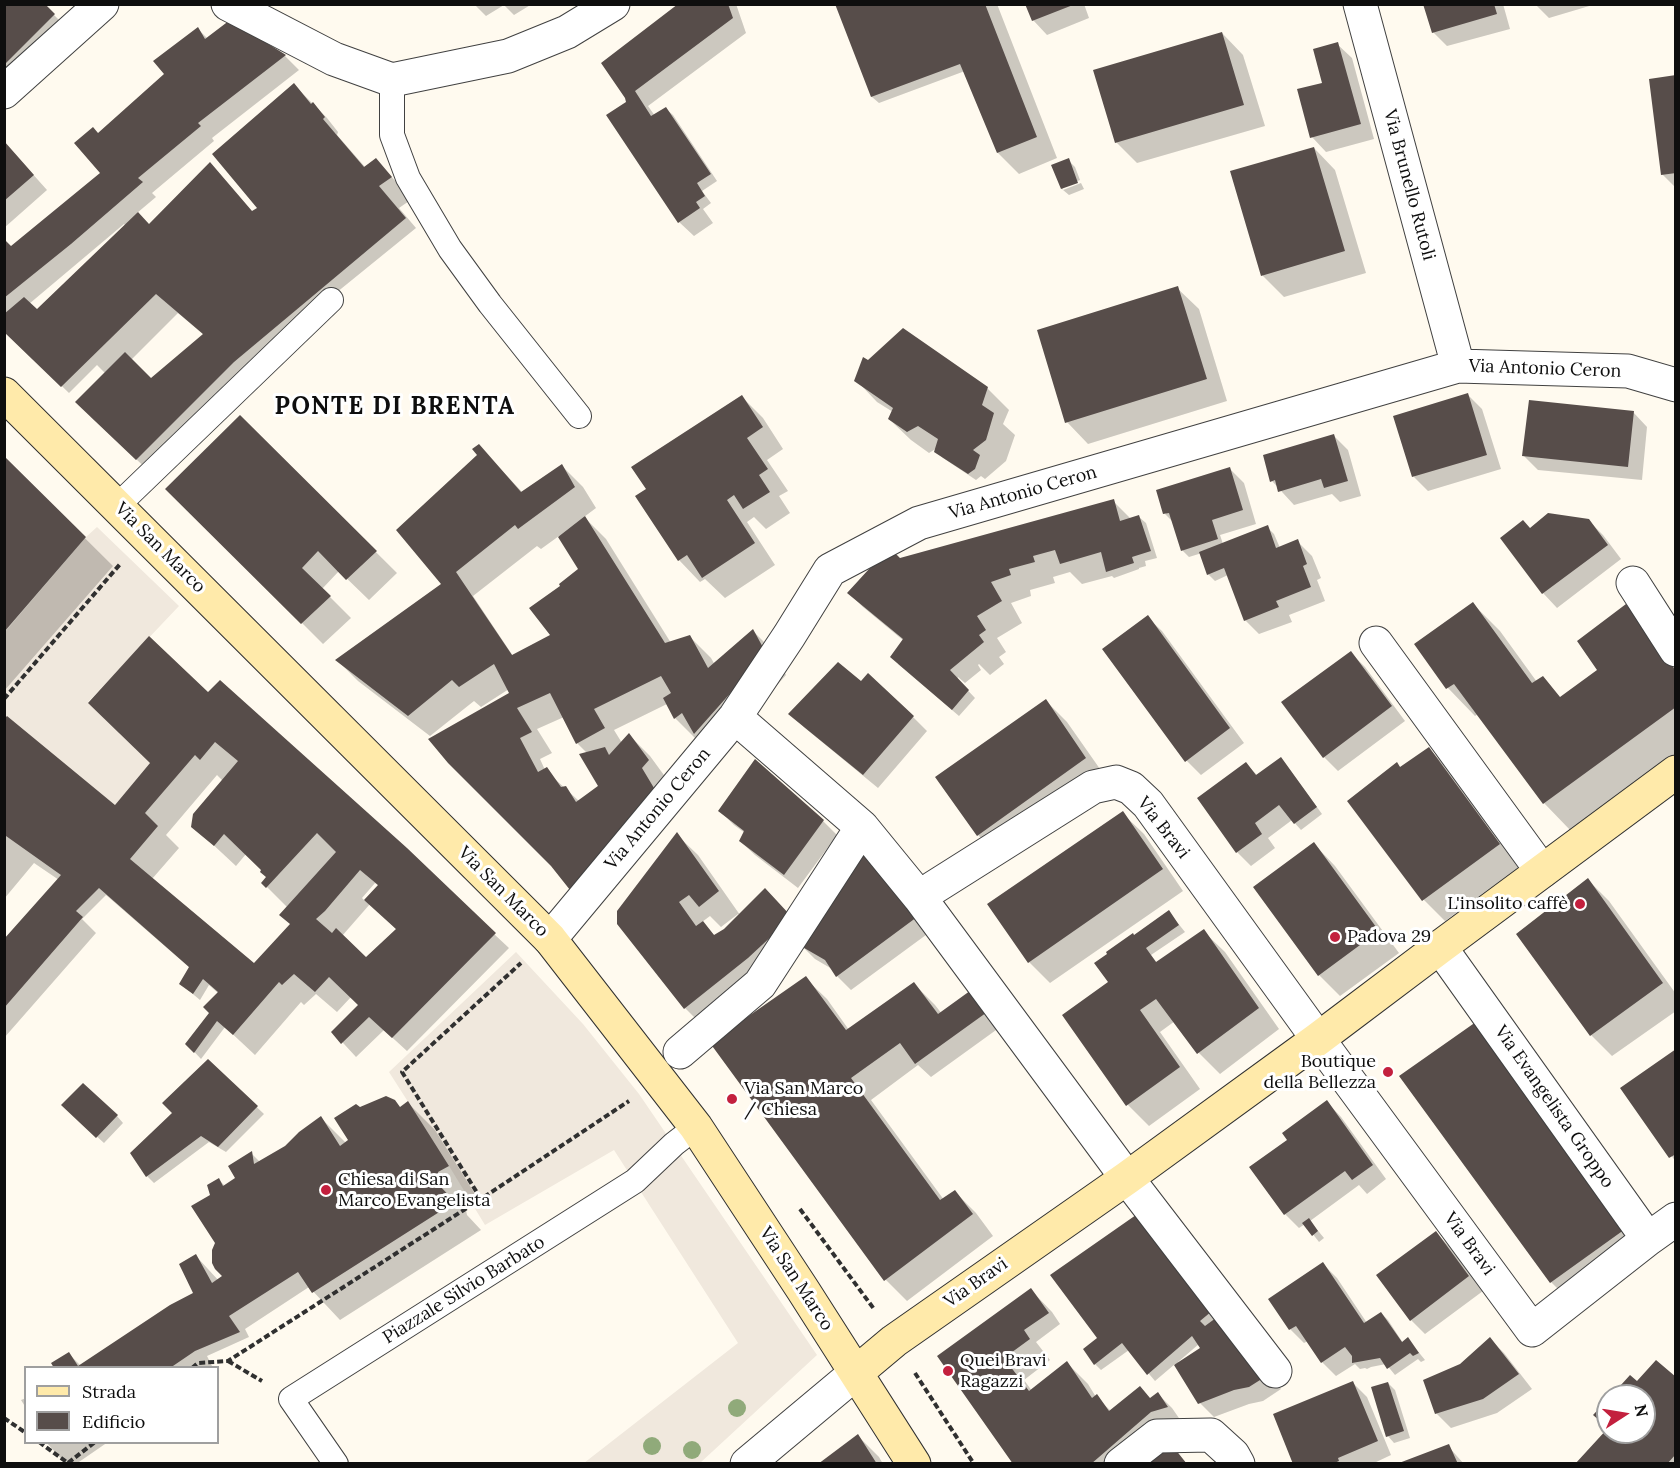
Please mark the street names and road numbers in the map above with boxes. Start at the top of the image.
street label: Via Brunello Rutoli [1378,107,1440,263]
street label: Via Antonio Ceron [1468,356,1622,382]
street label: Via Antonio Ceron [947,462,1099,524]
street label: Via San Marco [110,498,210,598]
street label: Via Antonio Ceron [601,744,715,874]
street label: Via Bravi [1132,793,1194,863]
street label: Via San Marco [453,842,553,942]
street label: Via Evangelista Groppo [1490,1022,1618,1192]
street label: Via Bravi [1439,1208,1499,1280]
street label: Via San Marco [754,1223,838,1335]
street label: Piazzale Silvio Barbato [379,1231,549,1349]
street label: Via Bravi [940,1253,1012,1313]

